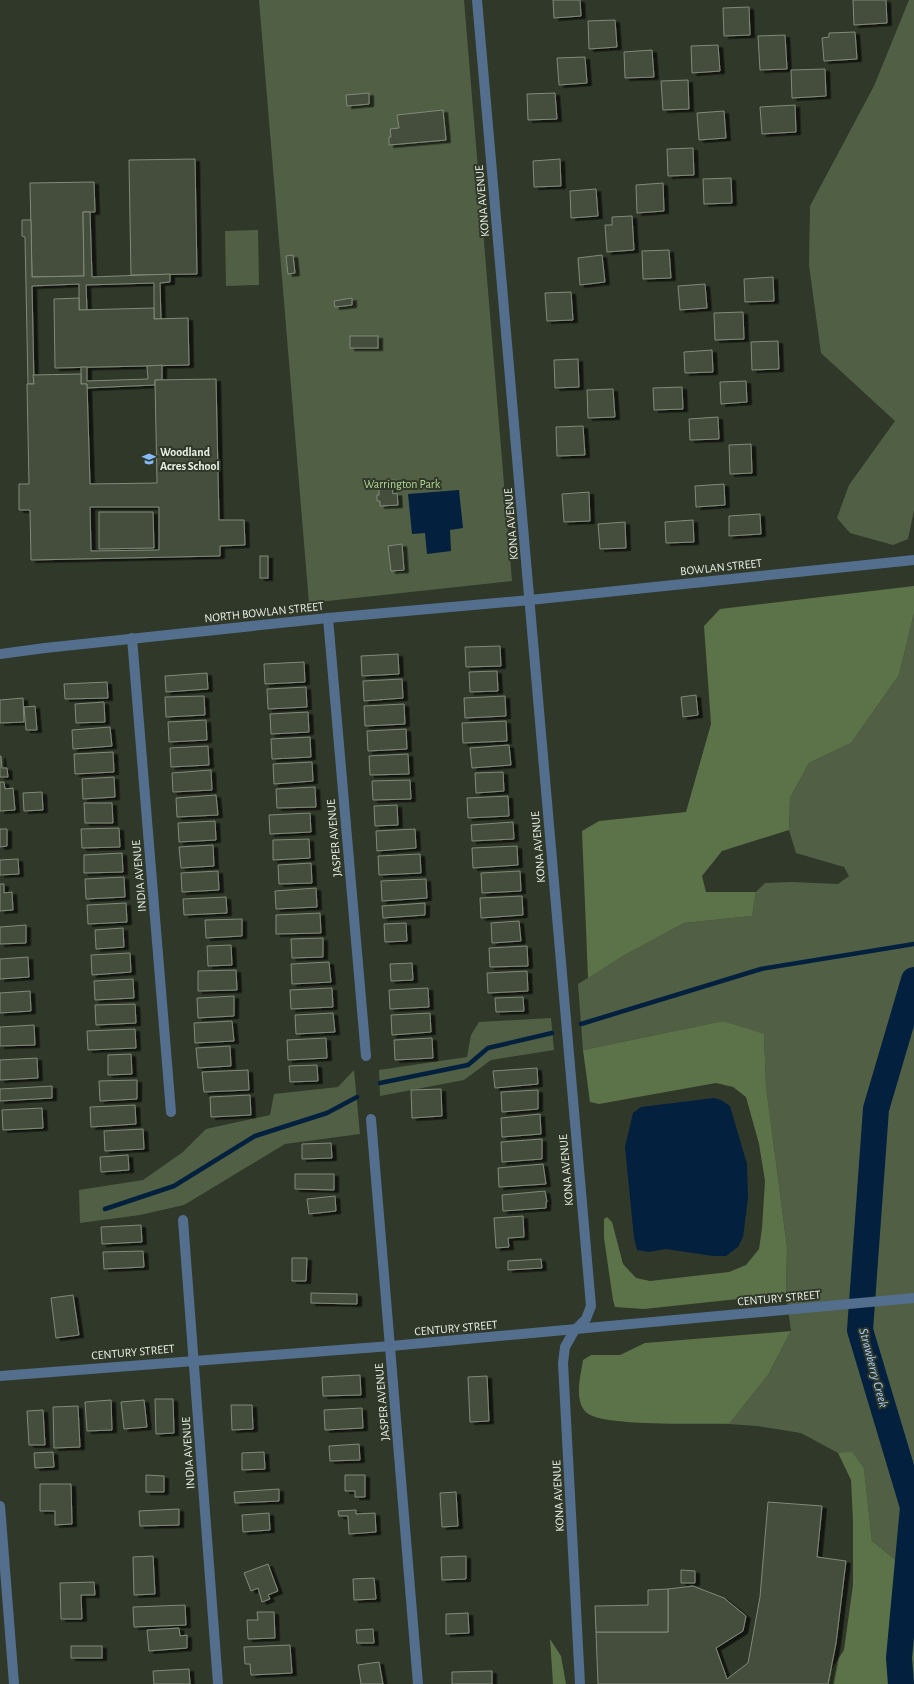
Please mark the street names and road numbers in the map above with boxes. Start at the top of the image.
street label: KONA AVENUE [473,165,491,237]
street label: KONA AVENUE [502,488,520,560]
street label: BOWLAN STREET [680,557,763,577]
street label: NORTH BOWLAN STREET [204,600,324,624]
street label: JASPER AVENUE [325,799,343,877]
street label: KONA AVENUE [529,811,547,883]
street label: INDIA AVENUE [130,839,148,912]
street label: KONA AVENUE [557,1134,575,1206]
street label: CENTURY STREET [737,1288,821,1308]
street label: CENTURY STREET [414,1318,498,1338]
street label: CENTURY STREET [91,1342,175,1362]
street label: JASPER AVENUE [373,1363,391,1441]
street label: INDIA AVENUE [179,1416,196,1489]
street label: KONA AVENUE [550,1460,566,1532]

